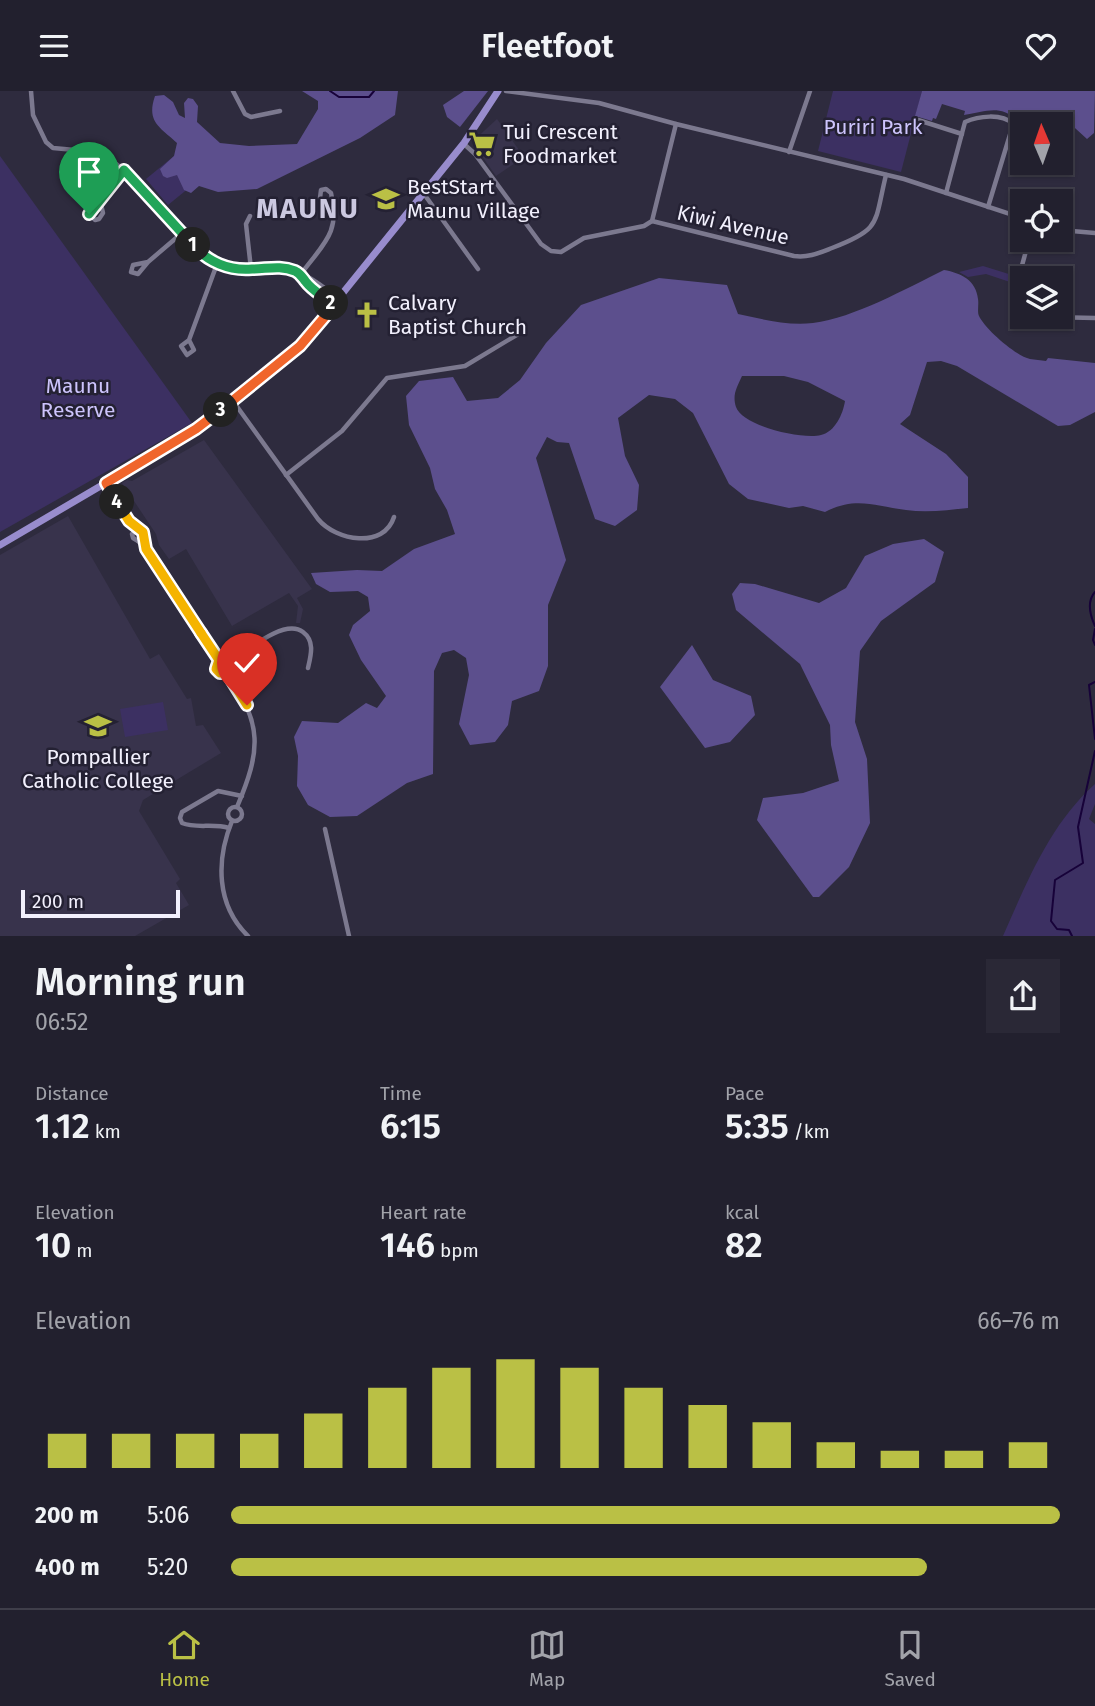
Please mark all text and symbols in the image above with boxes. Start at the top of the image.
icon: menu [35,27,73,65]
text: Fleetfoot [481,27,614,65]
icon: heart [1022,27,1060,65]
north arrow [1010,112,1073,175]
map controls [1010,112,1073,329]
park label: Puriri Park [824,114,923,140]
place label: Tui Crescent Foodmarket [503,119,618,169]
supermarket icon: Tui Crescent Foodmarket [467,129,497,159]
pin [59,142,119,214]
icon: arrive [70,153,108,191]
place label: BestStart Maunu Village [407,174,540,224]
school or university icon: BestStart Maunu Village [371,184,401,214]
button: locate [1010,189,1073,252]
district label: MAUNU [256,192,360,225]
street label: Kiwi Avenue [674,199,792,251]
pin: 1 [176,227,210,263]
text: 1 [188,233,197,256]
button: layers [1010,266,1073,329]
pin: 2 [314,285,348,321]
place label: Calvary Baptist Church [388,290,527,340]
text: 2 [326,291,335,314]
church icon: Calvary Baptist Church [352,300,382,330]
park label: Maunu Reserve [41,373,115,423]
pin: 3 [204,393,238,427]
text: 3 [216,398,225,421]
pin: 4 [100,485,134,519]
text: 4 [111,490,122,513]
pin [217,633,277,705]
icon: check [228,644,266,682]
school or university icon: Pompallier Catholic College [83,711,113,741]
place label: Pompallier Catholic College [22,744,174,794]
scale bar [21,887,180,919]
text: 200 m [32,890,84,913]
text: Morning run [35,959,246,1005]
button: share [986,959,1060,1033]
text: 06:52 [35,1008,88,1036]
text: Distance [35,1082,109,1105]
text: Time [380,1082,422,1105]
text: Pace [725,1082,764,1105]
text: 1.12 [35,1105,90,1147]
text: 6:15 [380,1105,441,1147]
text: 5:35 [725,1105,789,1147]
text: km [90,1120,121,1143]
text: /km [789,1120,830,1143]
text: Elevation [35,1201,115,1224]
text: Heart rate [380,1201,467,1224]
text: kcal [725,1201,759,1224]
text: 10 [35,1224,71,1266]
text: 146 [380,1224,435,1266]
text: 82 [725,1224,763,1266]
text: m [71,1239,93,1262]
text: bpm [435,1239,479,1262]
text: Elevation [35,1307,131,1335]
text: 66–76 m [977,1307,1060,1335]
text: 200 m [35,1501,99,1529]
text: 5:06 [147,1501,189,1529]
text: 400 m [35,1553,100,1581]
text: 5:20 [147,1553,188,1581]
tab: Home [159,1626,210,1691]
tab: Map [528,1626,566,1691]
tab: Saved [884,1626,936,1691]

